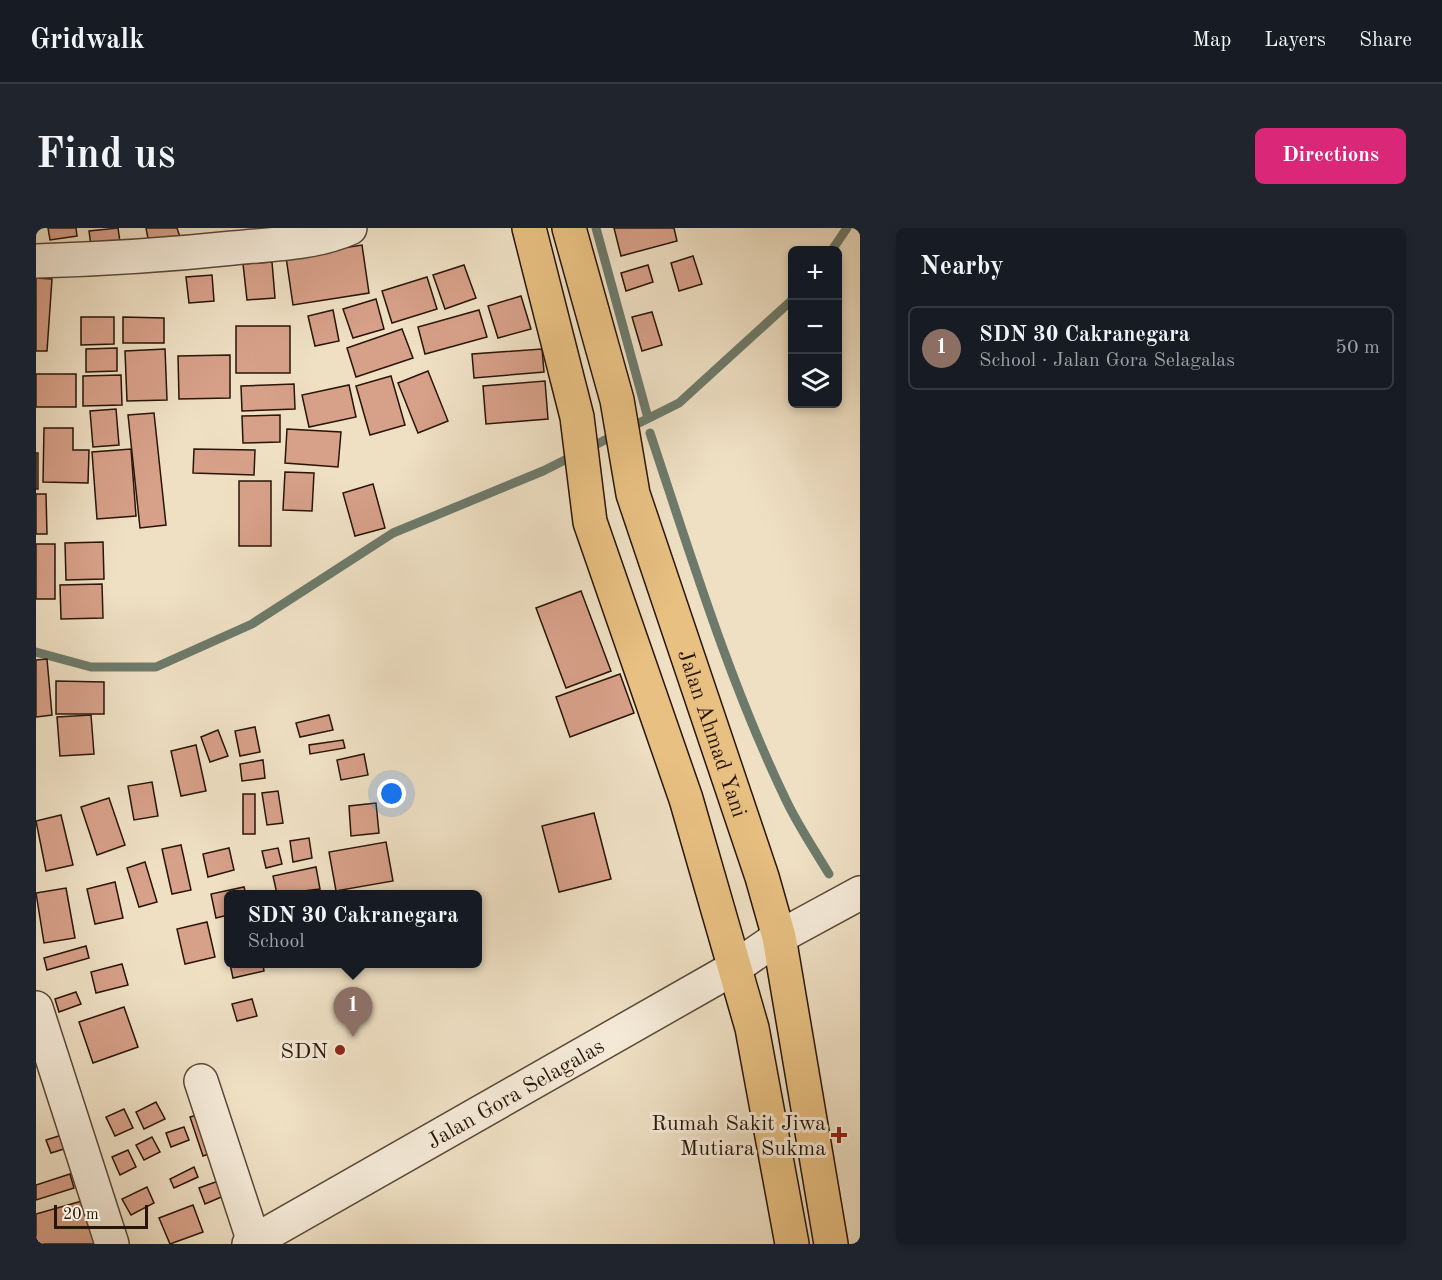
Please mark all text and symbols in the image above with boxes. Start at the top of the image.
text: Gridwalk [30,27,145,55]
text: Map [1192,30,1231,51]
text: Layers [1264,30,1326,51]
text: Share [1359,30,1412,51]
button: Directions [1255,128,1406,184]
text: Find us [36,135,175,177]
map controls [788,246,842,408]
button: + [788,246,842,300]
text: Nearby [920,254,1004,280]
button: − [788,300,842,354]
text: SDN 30 Cakranegara [979,324,1190,346]
text: 1 [936,338,947,358]
text: 50 m [1335,338,1380,358]
text: School · Jalan Gora Selagalas [979,351,1235,371]
button: layers [788,354,842,408]
street label: Jalan Ahmad Yani [673,647,750,820]
your location [377,779,406,808]
popup [224,890,482,968]
text: SDN 30 Cakranegara [247,905,459,927]
text: School [247,932,305,952]
pin: 1 [334,988,372,1037]
street label: Jalan Gora Selagalas [423,1035,608,1153]
place label: SDN [280,1041,328,1063]
marker: SDN [333,1043,347,1057]
place label: Rumah Sakit Jiwa Mutiara Sukma [651,1113,826,1160]
marker: Rumah Sakit Jiwa Mutiara Sukma [830,1126,848,1144]
scale bar [54,1202,148,1230]
text: 20 m [63,1207,99,1223]

